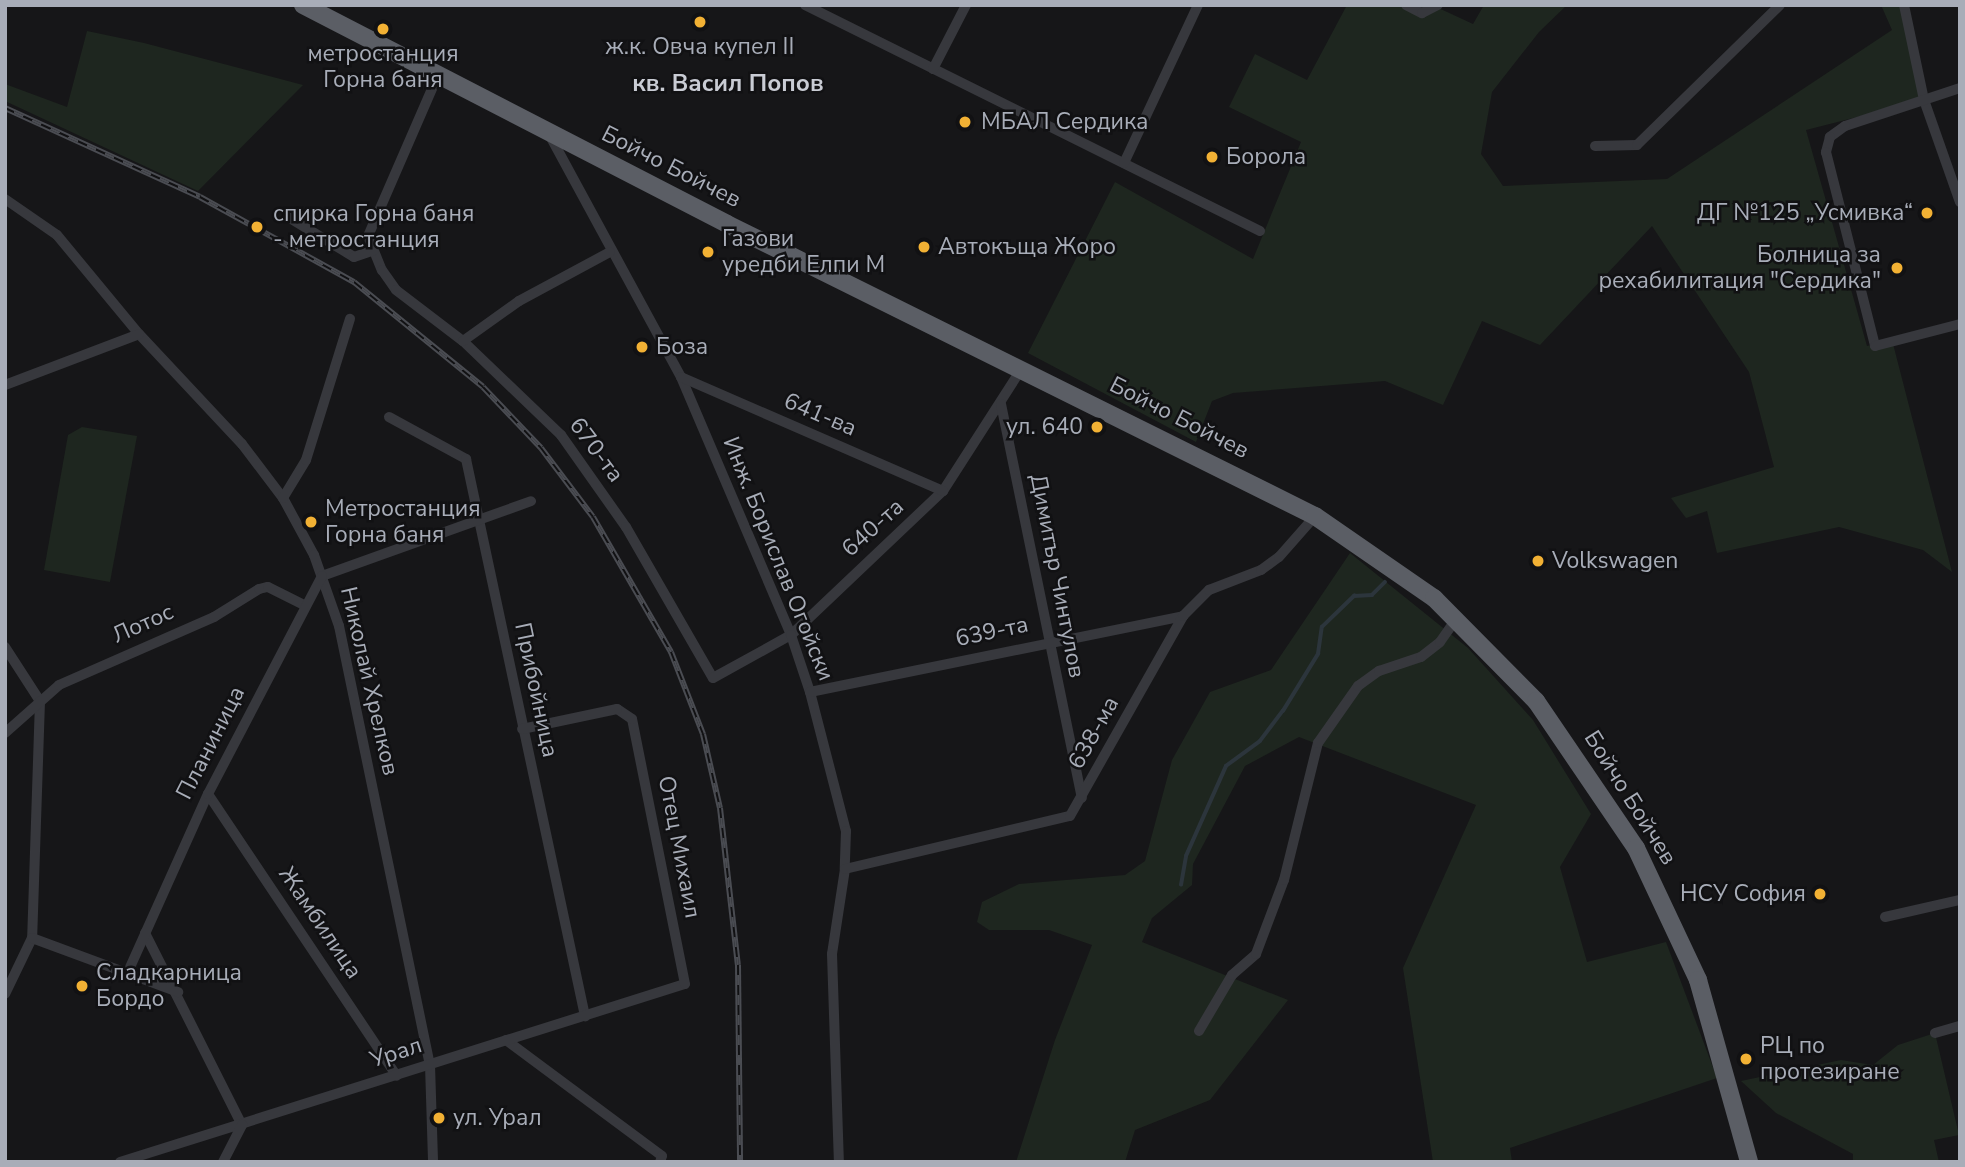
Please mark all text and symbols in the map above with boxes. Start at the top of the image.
marker: ж.к. Овча купел II [692,14,708,30]
marker: метростанция Горна баня [375,21,391,37]
place label: ж.к. Овча купел II [606,33,794,61]
place label: метростанция Горна баня [307,40,459,94]
district label: кв. Васил Попов [632,70,824,98]
place label: МБАЛ Сердика [981,108,1148,136]
marker: МБАЛ Сердика [955,112,975,132]
street label: Бойчо Бойчев [597,120,745,214]
place label: Борола [1226,143,1306,171]
marker: Борола [1204,149,1220,165]
place label: ДГ №125 „Усмивка“ [1697,199,1913,227]
place label: спирка Горна баня - метростанция [273,200,474,254]
marker: ДГ №125 „Усмивка“ [1919,205,1935,221]
marker: спирка Горна баня - метростанция [247,217,267,237]
place label: Газови уредби Елпи М [722,225,885,279]
place label: Автокъща Жоро [938,233,1116,261]
marker: Автокъща Жоро [916,239,932,255]
place label: Болница за рехабилитация "Сердика" [1598,241,1881,295]
marker: Газови уредби Елпи М [700,244,716,260]
marker: Болница за рехабилитация "Сердика" [1887,258,1907,278]
place label: Боза [656,333,708,361]
marker: Боза [634,339,650,355]
street label: Бойчо Бойчев [1105,371,1253,465]
street label: 641-ва [780,387,860,443]
street label: 670-та [563,412,629,488]
place label: ул. 640 [1006,413,1083,441]
marker: ул. 640 [1089,419,1105,435]
street label: Инж. Борислав Огойски [716,433,840,685]
street label: Димитър Чинтулов [1024,472,1090,680]
street label: 640-та [836,493,910,563]
place label: Метростанция Горна баня [325,495,481,549]
marker: Метростанция Горна баня [303,514,319,530]
place label: Volkswagen [1552,547,1678,575]
marker: Volkswagen [1530,553,1546,569]
street label: Николай Хрелков [334,584,404,778]
street label: Лотос [108,598,178,650]
street label: 639-та [953,611,1031,653]
street label: Прибойница [508,620,564,760]
street label: Планиница [171,682,251,804]
street label: 638-ма [1063,692,1125,774]
street label: Бойчо Бойчев [1578,726,1682,870]
street label: Отец Михаил [652,774,706,920]
street label: Жамбилица [272,862,368,984]
place label: НСУ София [1680,880,1806,908]
marker: НСУ София [1812,886,1828,902]
place label: Сладкарница Бордо [96,959,242,1013]
marker: Сладкарница Бордо [74,978,90,994]
street label: Урал [367,1032,425,1074]
place label: РЦ по протезиране [1760,1032,1900,1086]
marker: РЦ по протезиране [1738,1051,1754,1067]
place label: ул. Урал [453,1104,542,1132]
marker: ул. Урал [431,1110,447,1126]

